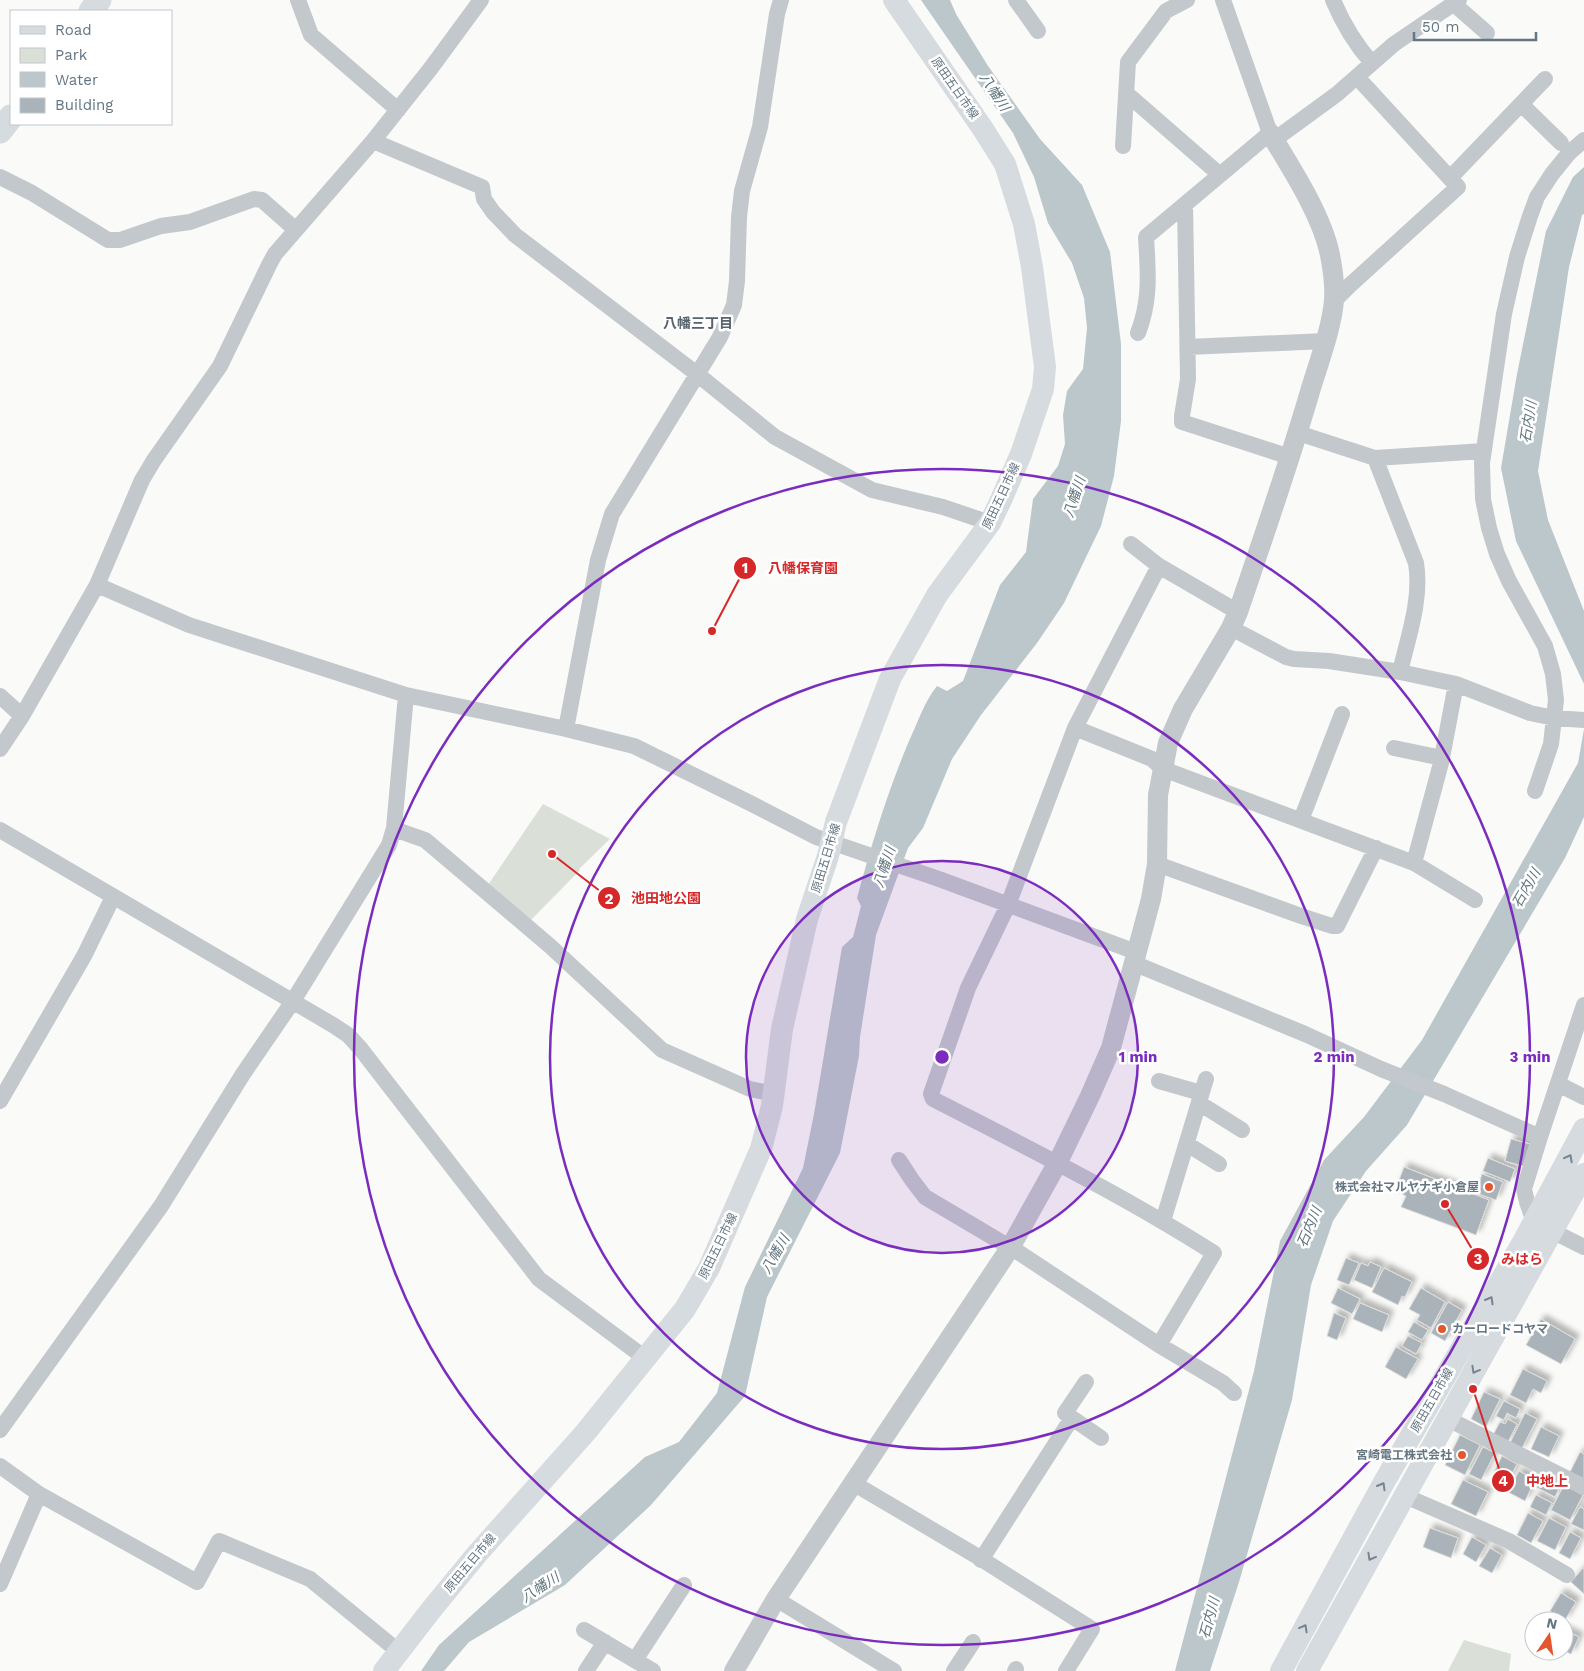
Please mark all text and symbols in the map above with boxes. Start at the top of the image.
legend [10,10,172,125]
scale bar [1414,10,1536,42]
text: 50 m [1422,18,1459,36]
text: Road [55,21,92,39]
text: Park [55,46,88,64]
street label: 原田五日市線 [929,54,981,122]
water label: 八幡川 [977,70,1014,116]
text: Water [55,71,98,89]
text: Building [55,96,113,114]
district label: 八幡三丁目 [663,315,733,331]
water label: 石内川 [1517,398,1539,444]
street label: 原田五日市線 [979,460,1023,532]
water label: 八幡川 [1060,473,1089,519]
callout: 八幡保育園 [733,553,848,582]
text: 1 [742,559,748,577]
text: 八幡保育園 [768,560,838,576]
street label: 原田五日市線 [809,822,843,894]
water label: 八幡川 [870,843,899,889]
water label: 石内川 [1509,864,1544,910]
callout: 池田地公園 [596,884,711,913]
text: 2 [605,890,614,908]
text: 池田地公園 [631,890,701,906]
centre of rings [933,1048,951,1066]
text: 1 min [1119,1048,1157,1066]
text: 2 min [1313,1048,1355,1066]
text: 3 min [1510,1048,1550,1066]
one-way arrow [1563,1154,1573,1163]
place label: 株式会社マルヤナギ小倉屋 [1335,1180,1479,1194]
marker: 株式会社マルヤナギ小倉屋 [1483,1181,1495,1193]
water label: 石内川 [1293,1203,1325,1249]
street label: 原田五日市線 [696,1211,740,1281]
water label: 八幡川 [758,1230,793,1276]
callout: みはら [1466,1245,1553,1274]
text: 3 [1474,1250,1483,1268]
text: みはら [1501,1251,1543,1267]
one-way arrow [1484,1296,1494,1305]
place label: カーロードコヤマ [1452,1322,1548,1336]
marker: カーロードコヤマ [1436,1323,1448,1335]
one-way arrow [1472,1364,1482,1373]
street label: 原田五日市線 [1408,1365,1456,1435]
place label: 宮崎電工株式会社 [1356,1448,1452,1462]
marker: 宮崎電工株式会社 [1456,1449,1468,1461]
callout: 中地上 [1491,1466,1578,1495]
text: 4 [1498,1472,1508,1490]
text: 中地上 [1526,1473,1568,1489]
one-way arrow [1376,1482,1386,1491]
street label: 原田五日市線 [441,1531,499,1595]
one-way arrow [1367,1552,1377,1561]
water label: 八幡川 [518,1568,564,1605]
water label: 石内川 [1196,1594,1223,1640]
north arrow [1524,1611,1574,1661]
text: N [1545,1614,1559,1632]
one-way arrow [1298,1625,1308,1634]

